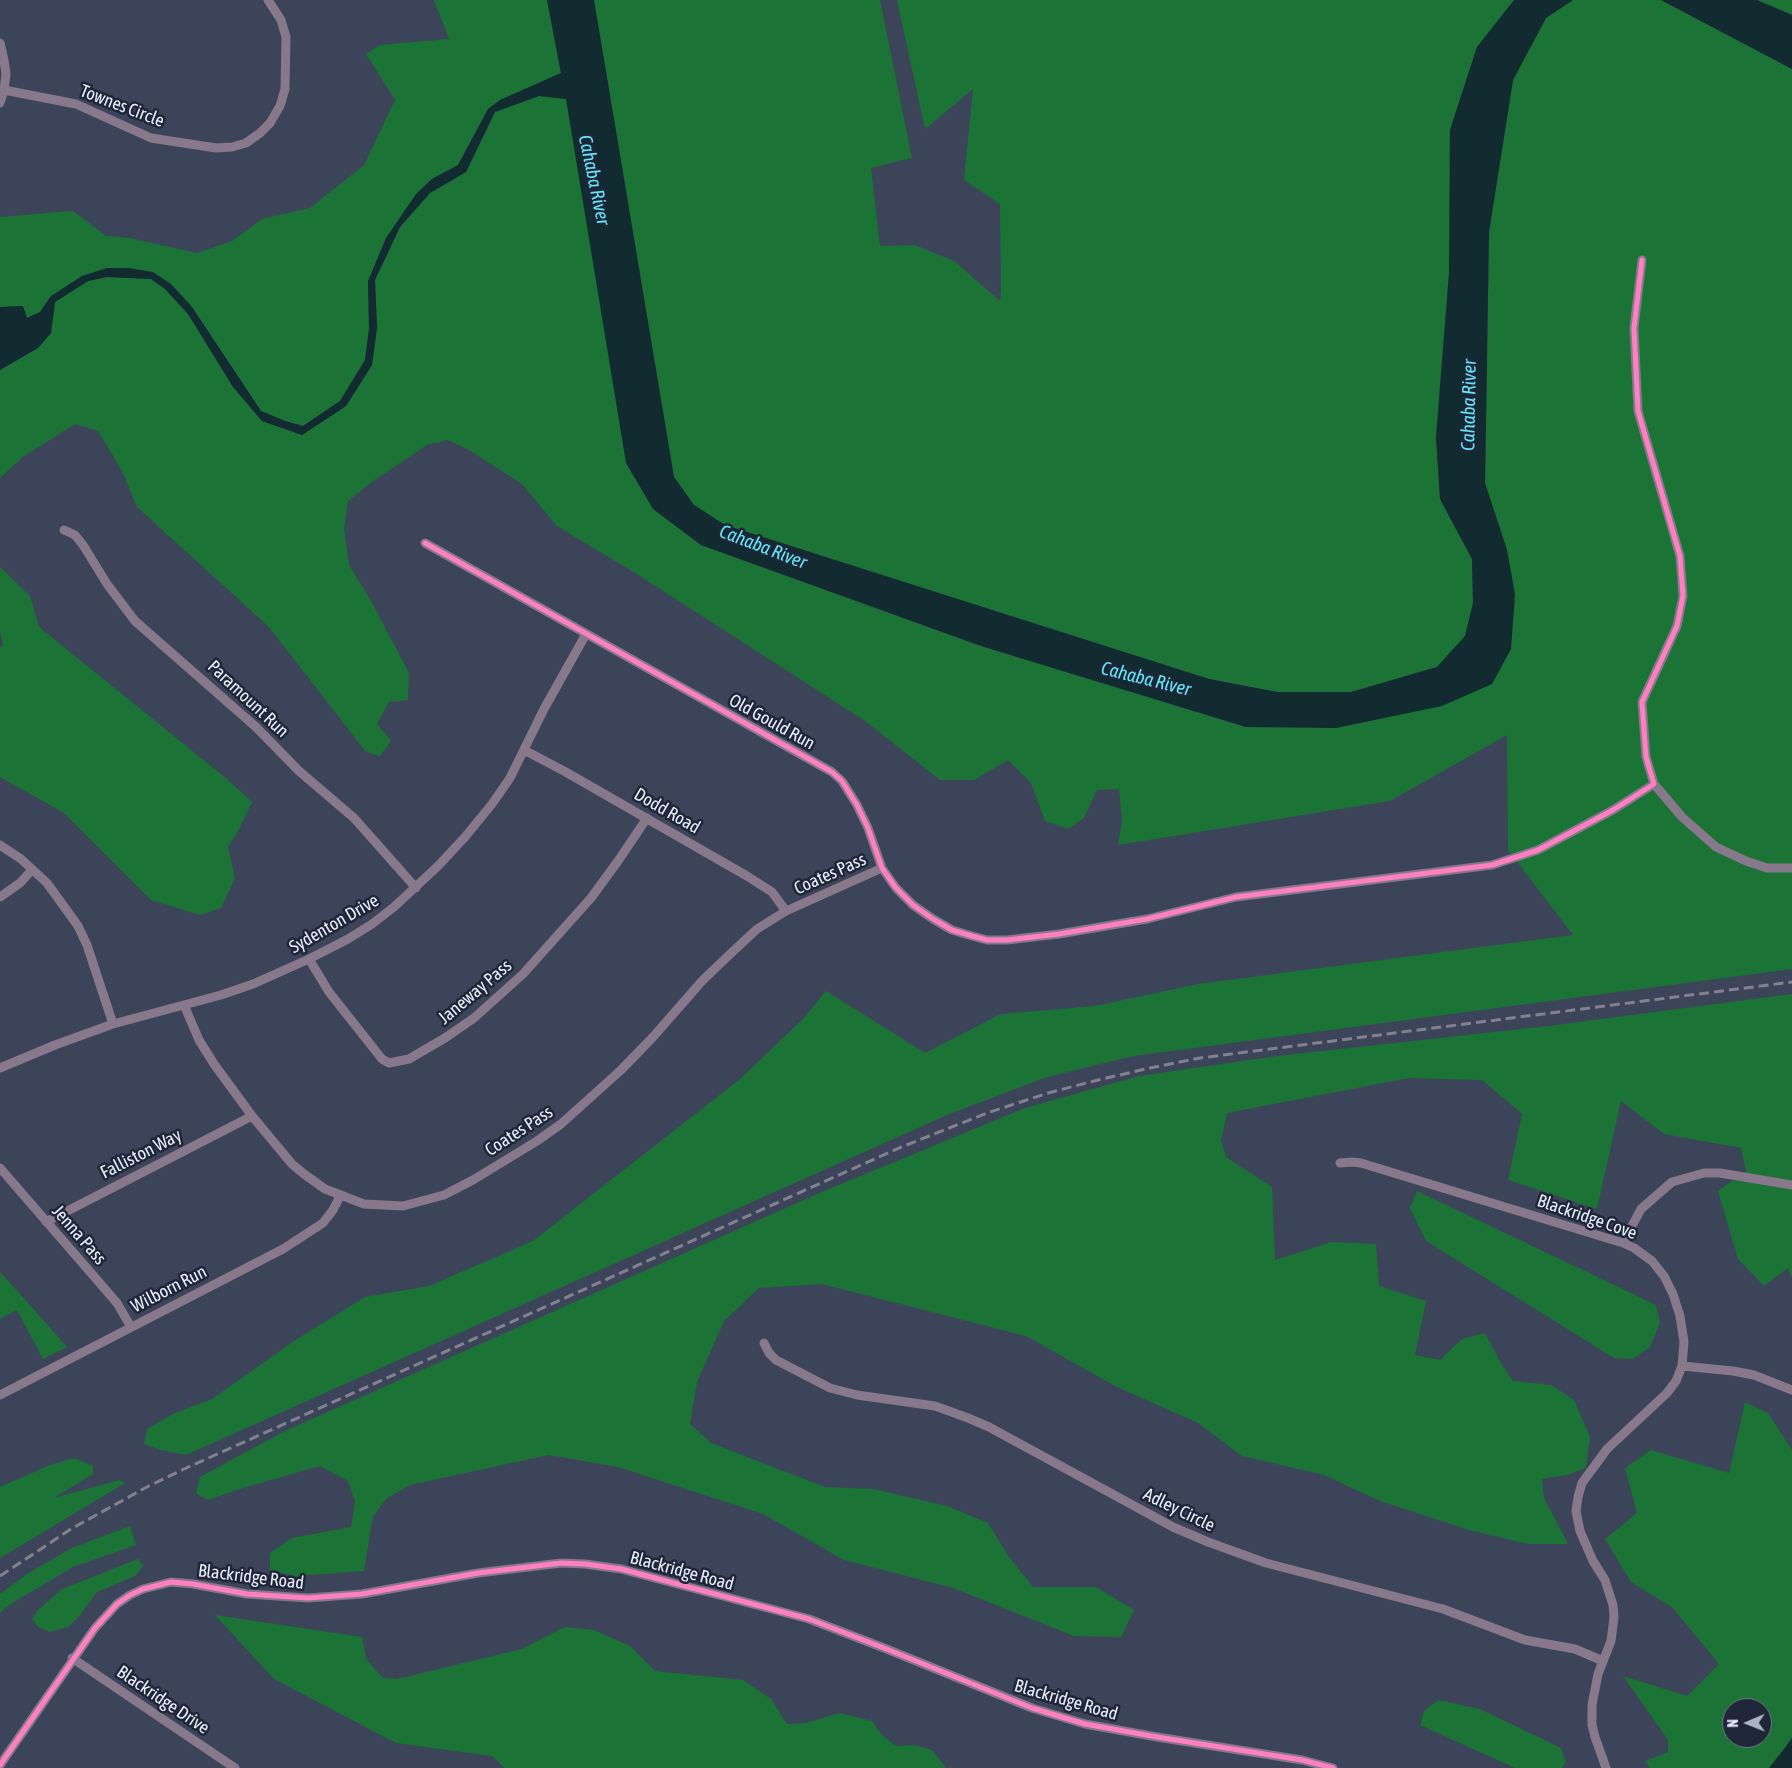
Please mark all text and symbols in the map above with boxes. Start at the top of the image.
street label: Townes Circle [77,80,167,132]
water label: Cahaba River [573,133,615,227]
water label: Cahaba River [1457,359,1481,451]
water label: Cahaba River [716,520,810,574]
street label: Paramount Run [203,656,293,742]
water label: Cahaba River [1099,657,1193,701]
street label: Old Gould Run [725,690,819,754]
street label: Dodd Road [630,784,704,838]
street label: Coates Pass [791,849,869,899]
street label: Sydenton Drive [285,890,383,958]
street label: Janeway Pass [434,955,516,1029]
street label: Coates Pass [481,1101,557,1161]
street label: Falliston Way [97,1124,185,1184]
street label: Blackridge Cove [1534,1190,1640,1244]
street label: Jenna Pass [47,1201,111,1269]
street label: Wilborn Run [128,1261,210,1317]
street label: Adley Circle [1140,1483,1218,1537]
street label: Blackridge Road [628,1547,736,1595]
street label: Blackridge Road [197,1560,305,1594]
street label: Blackridge Drive [113,1661,213,1739]
street label: Blackridge Road [1012,1675,1120,1725]
north arrow [1722,1698,1772,1748]
text: N [1725,1719,1741,1728]

